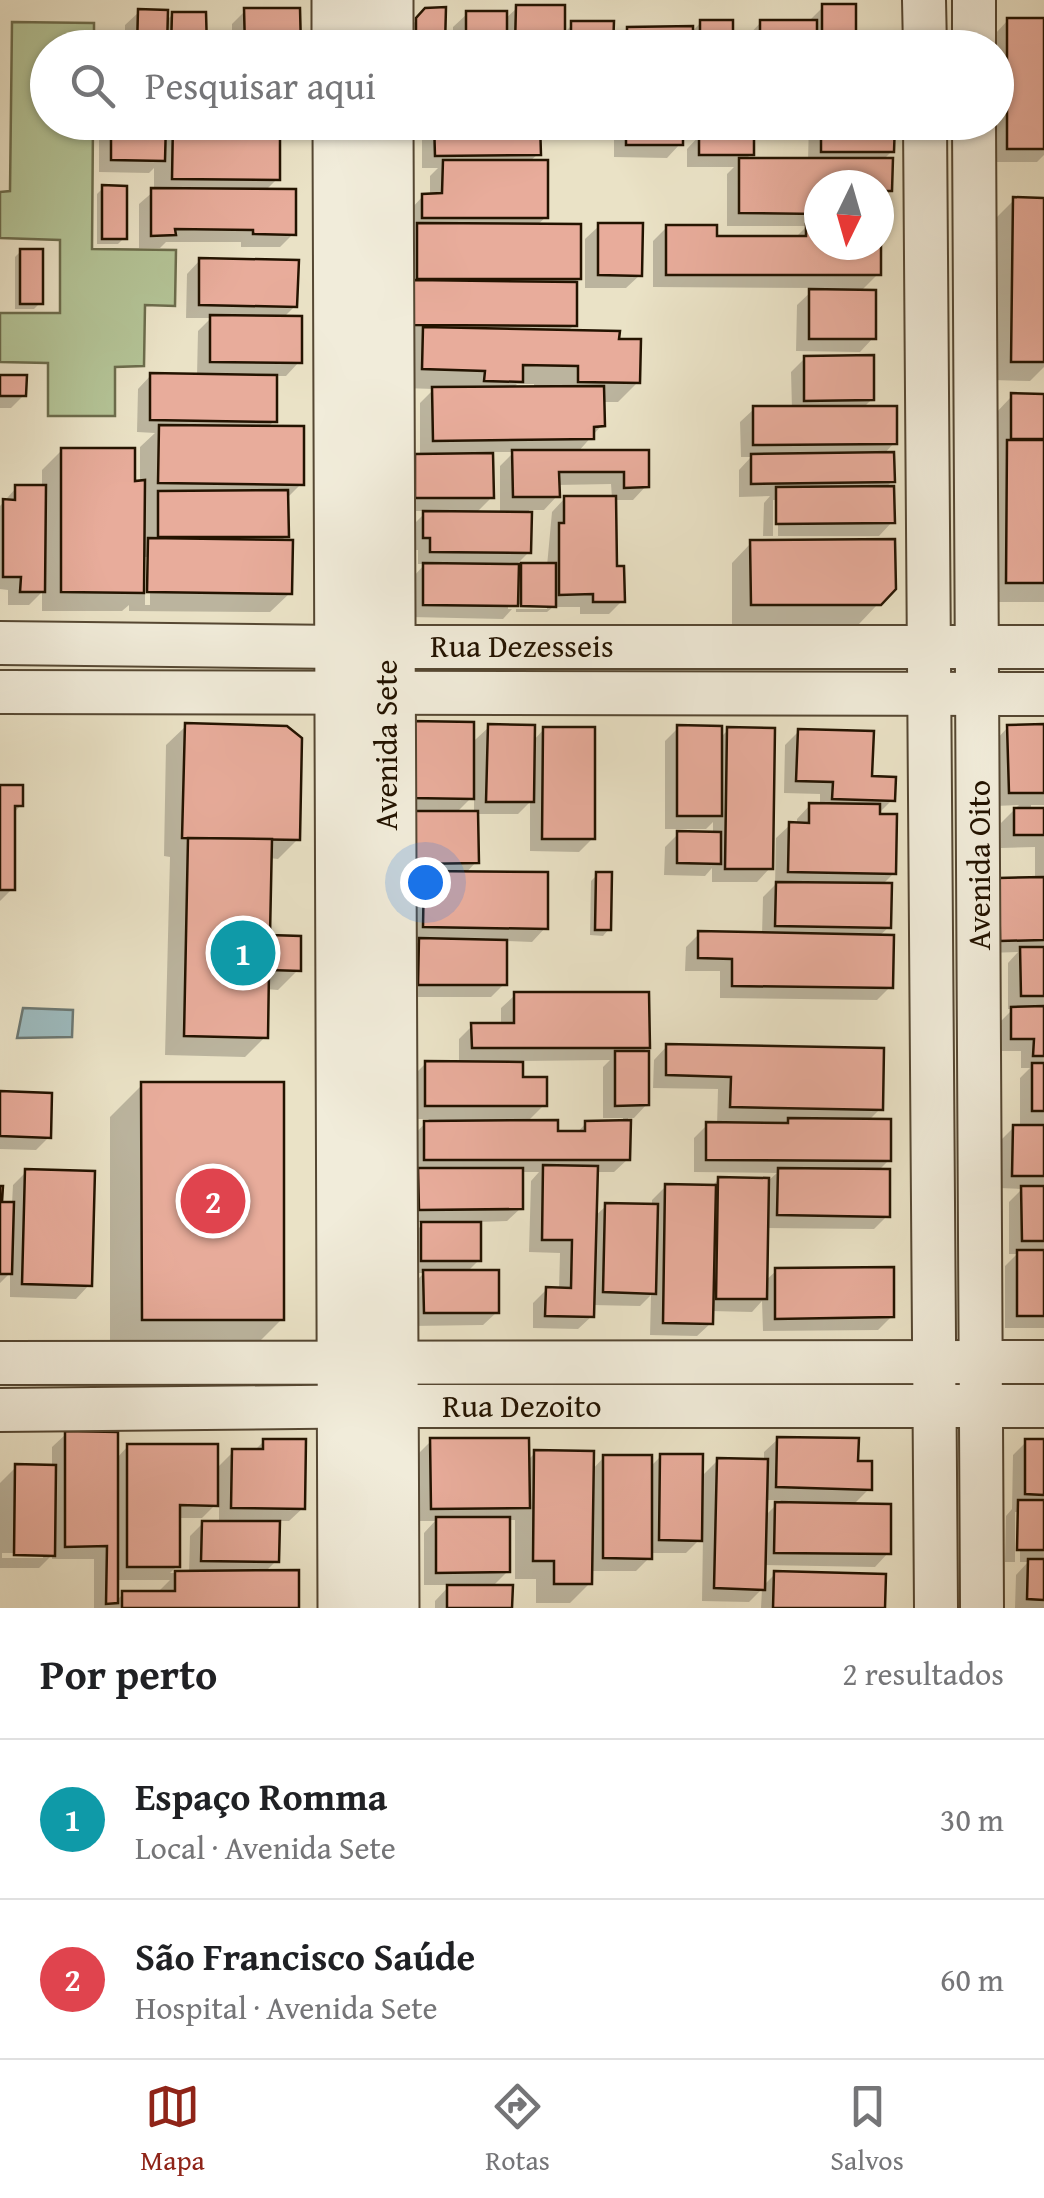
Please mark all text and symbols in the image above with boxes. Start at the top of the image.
search box [30,30,1014,140]
text: Pesquisar aqui [145,57,376,113]
icon: search [65,58,120,113]
north arrow [804,170,894,260]
street label: Rua Dezesseis [430,622,614,669]
street label: Avenida Sete [362,659,409,831]
street label: Avenida Oito [955,780,1002,950]
your location [400,857,451,908]
pin: 1 [210,916,276,990]
pin: 2 [180,1164,246,1238]
street label: Rua Dezoito [442,1382,602,1429]
text: Por perto [40,1643,217,1704]
text: 2 resultados [842,1650,1004,1697]
text: Espaço Romma [135,1768,387,1824]
text: 1 [64,1796,81,1843]
text: 30 m [940,1796,1004,1843]
text: Local · Avenida Sete [135,1824,396,1871]
text: São Francisco Saúde [135,1928,475,1984]
text: 2 [64,1956,81,2003]
text: 60 m [940,1956,1004,2003]
text: Hospital · Avenida Sete [135,1984,438,2031]
tab: Mapa [140,2079,205,2180]
tab: Rotas [485,2079,550,2180]
tab: Salvos [830,2079,904,2180]

